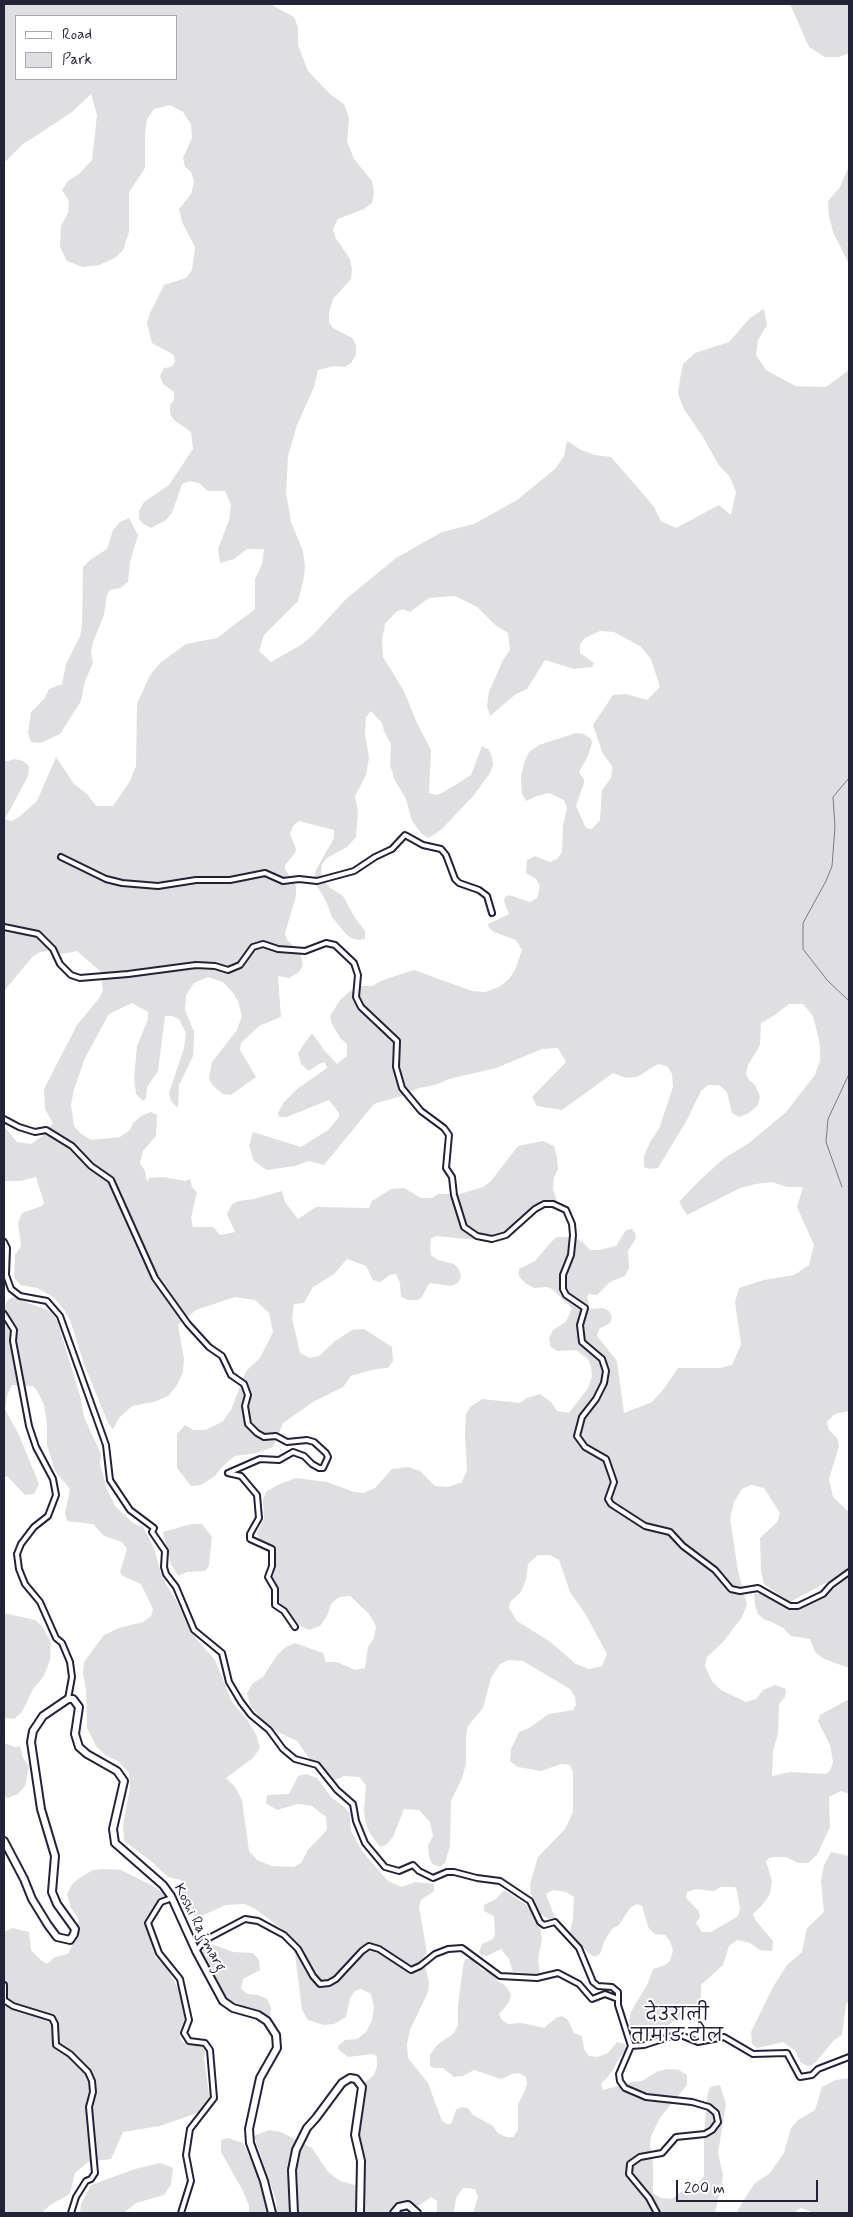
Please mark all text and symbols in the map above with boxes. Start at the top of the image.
legend [15,15,178,80]
text: Road [62,25,92,45]
text: Park [62,50,92,70]
street label: Koshi Rajmarg [169,1881,229,1975]
district label: देउराली तामाङ टोल [631,2005,723,2048]
scale bar [678,2170,820,2202]
text: 200 m [684,2179,725,2199]

